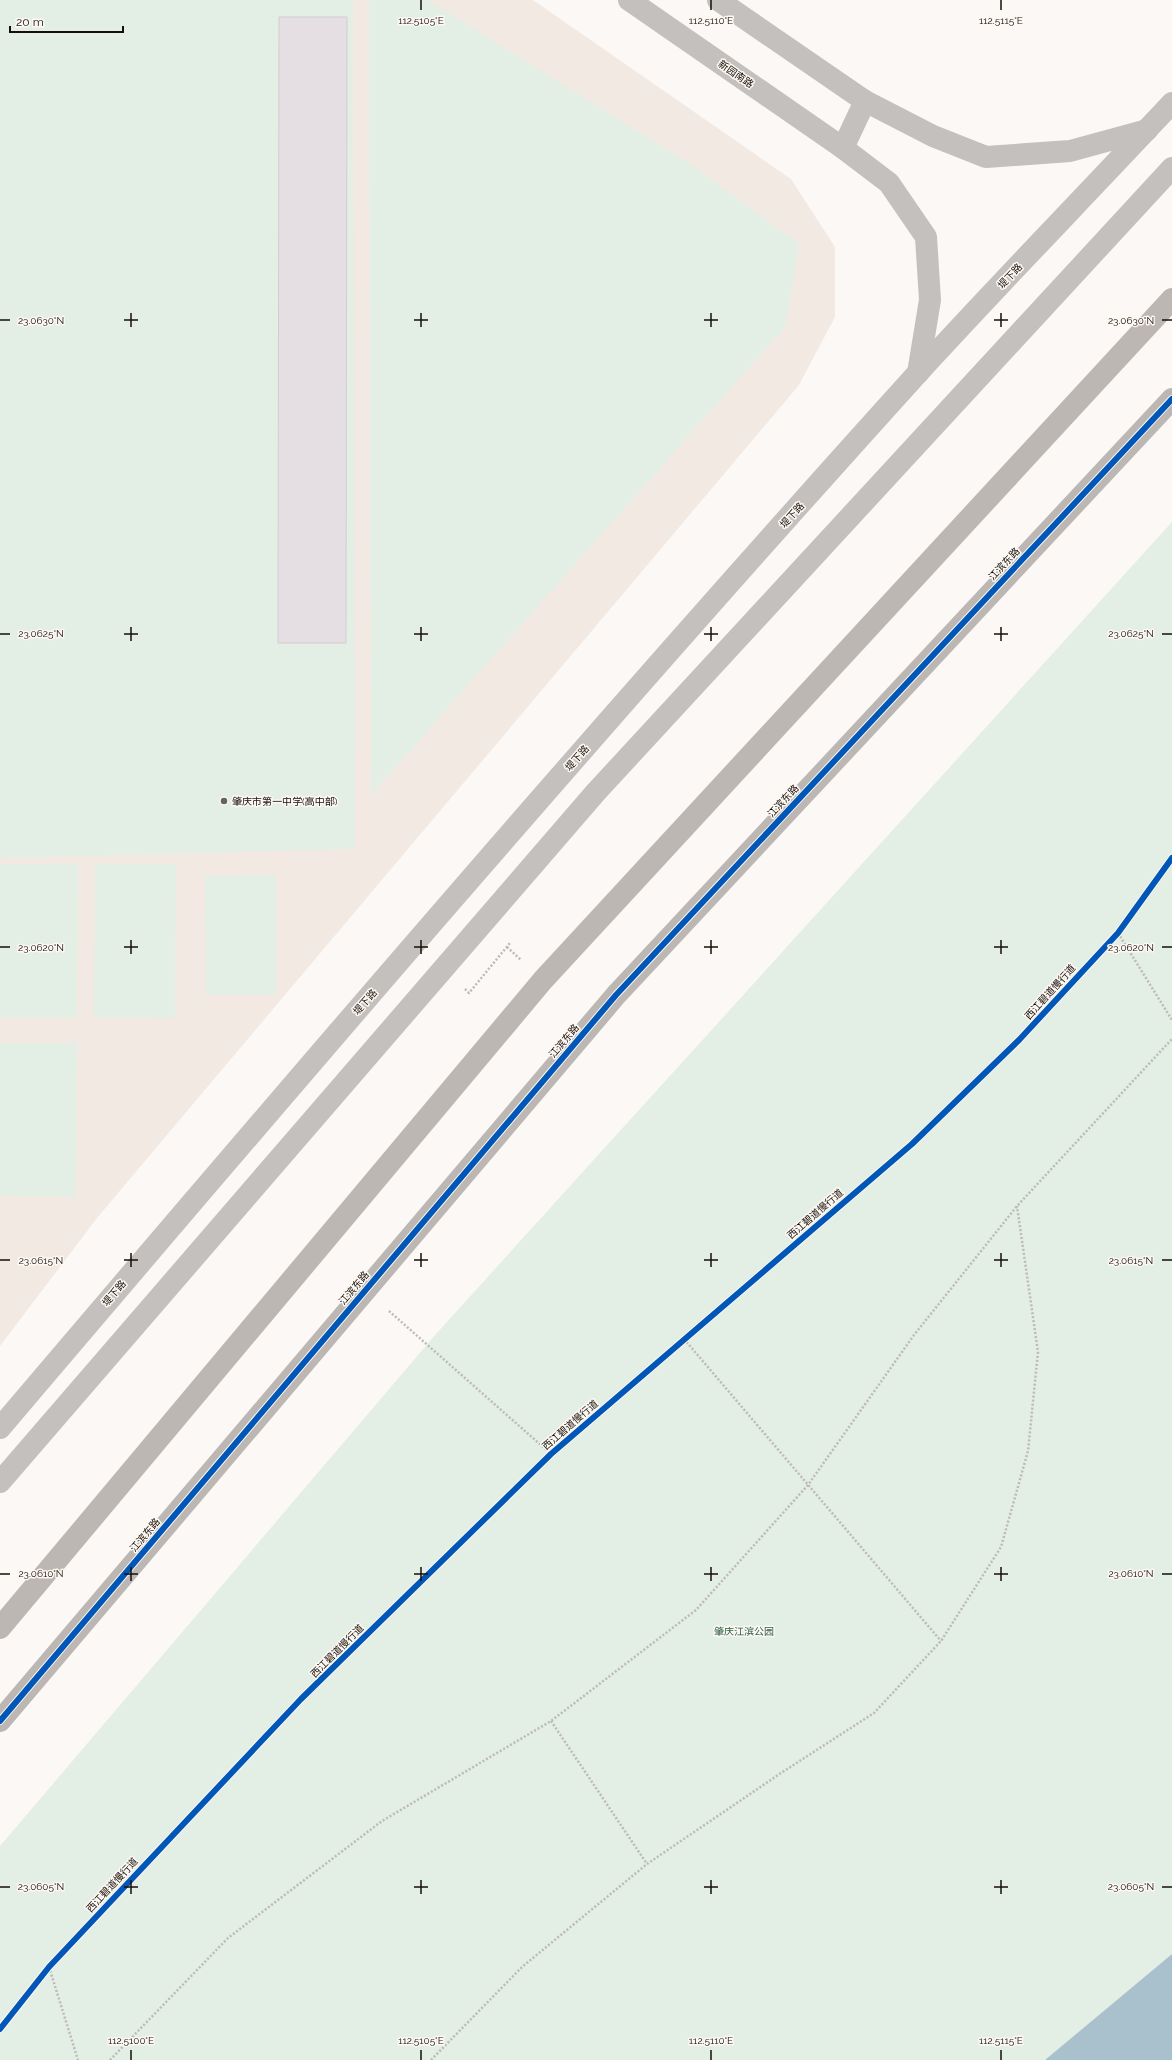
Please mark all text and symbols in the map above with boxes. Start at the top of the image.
scale bar [10,8,123,34]
text: 20 m [16,15,44,29]
text: 112.5105°E [398,15,444,26]
text: 112.5110°E [689,15,733,26]
text: 112.5115°E [979,15,1023,26]
street label: 新园南路 [716,58,756,90]
street label: 堤下路 [996,261,1024,291]
text: 23.0630°N [18,315,64,326]
text: 23.0630°N [1108,315,1154,326]
street label: 堤下路 [778,500,806,530]
street label: 江滨东路 [986,546,1022,582]
text: 23.0625°N [18,628,64,639]
text: 23.0625°N [1108,628,1154,639]
street label: 堤下路 [563,743,591,773]
street label: 江滨东路 [765,783,801,819]
marker: 肇庆市第一中学(高中部) [219,796,229,806]
place label: 肇庆市第一中学(高中部) [232,796,338,807]
text: 23.0620°N [18,942,64,953]
text: 23.0620°N [1108,942,1154,953]
street label: 西江碧道慢行道 [1022,962,1078,1022]
street label: 堤下路 [351,987,379,1017]
street label: 江滨东路 [547,1022,581,1060]
street label: 西江碧道慢行道 [785,1187,845,1241]
text: 23.0615°N [19,1255,63,1266]
text: 23.0615°N [1109,1255,1153,1266]
street label: 江滨东路 [337,1269,371,1307]
street label: 堤下路 [100,1278,128,1308]
street label: 西江碧道慢行道 [540,1398,600,1452]
street label: 江滨东路 [128,1516,162,1554]
text: 23.0610°N [18,1568,64,1579]
text: 23.0610°N [1108,1568,1154,1579]
street label: 西江碧道慢行道 [308,1622,366,1680]
park label: 肇庆江滨公园 [714,1626,774,1637]
street label: 西江碧道慢行道 [84,1856,140,1914]
text: 23.0605°N [18,1881,64,1892]
text: 23.0605°N [1108,1881,1154,1892]
text: 112.5100°E [108,2035,154,2046]
text: 112.5105°E [398,2035,444,2046]
text: 112.5110°E [689,2035,733,2046]
text: 112.5115°E [979,2035,1023,2046]

